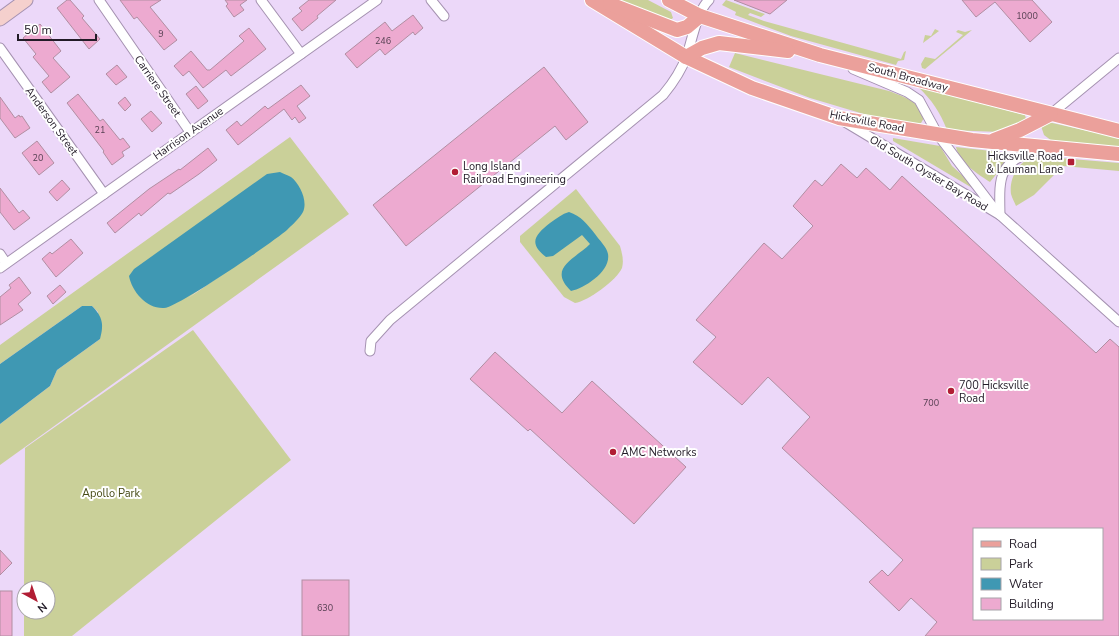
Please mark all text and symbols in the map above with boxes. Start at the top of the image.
house number: 1000 [1016,10,1038,22]
scale bar [18,16,96,42]
text: 50 m [24,22,52,38]
house number: 9 [158,28,164,40]
house number: 246 [375,35,391,47]
street label: Carriere Street [131,53,184,120]
street label: South Broadway [866,60,950,95]
street label: Anderson Street [22,84,82,159]
street label: Harrison Avenue [150,104,227,163]
street label: Hicksville Road [828,107,905,136]
house number: 21 [95,124,105,136]
street label: Old South Oyster Bay Road [867,132,991,215]
place label: Hicksville Road & Lauman Lane [986,149,1063,177]
house number: 20 [33,152,43,164]
marker: Hicksville Road & Lauman Lane [1066,157,1076,167]
place label: Long Island Railroad Engineering [463,159,566,187]
marker: Long Island Railroad Engineering [450,167,460,177]
place label: 700 Hicksville Road [959,378,1029,406]
marker: 700 Hicksville Road [946,386,956,396]
house number: 700 [923,397,939,409]
place label: AMC Networks [621,445,696,460]
marker: AMC Networks [608,447,618,457]
park label: Apollo Park [82,486,140,501]
legend [973,528,1103,620]
text: Road [1009,536,1037,552]
text: Park [1009,556,1034,572]
text: Water [1009,576,1043,592]
north arrow [16,580,56,620]
text: Building [1009,596,1054,612]
text: N [34,599,50,616]
house number: 630 [317,602,333,614]

